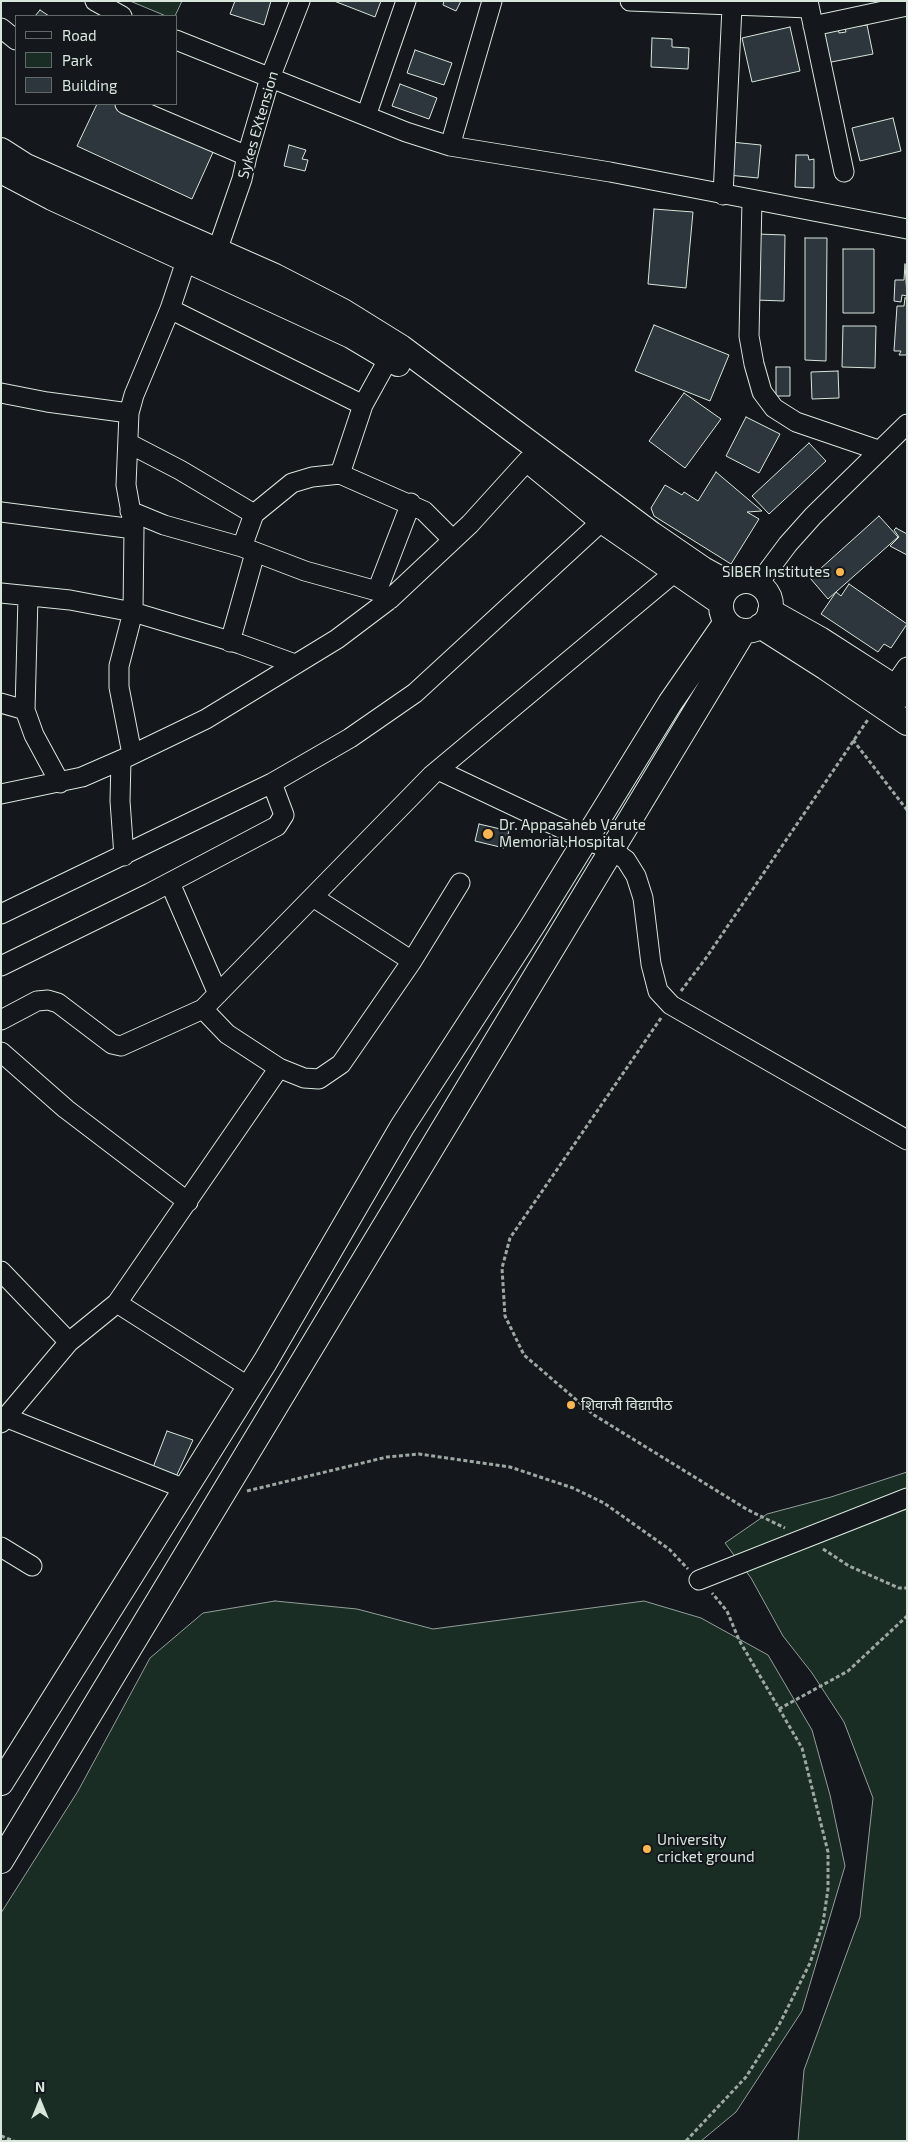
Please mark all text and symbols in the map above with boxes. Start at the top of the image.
legend [15,15,178,105]
text: Road [62,26,97,44]
text: Park [62,51,93,69]
street label: Sykes EXtension [234,69,282,181]
text: Building [62,76,117,94]
place label: SIBER Institutes [722,563,830,581]
marker: SIBER Institutes [834,566,846,578]
place label: Dr. Appasaheb Varute Memorial Hospital [499,816,646,851]
marker: Dr. Appasaheb Varute Memorial Hospital [481,827,495,841]
place label: शिवाजी विद्यापीठ [581,1396,672,1414]
marker: शिवाजी विद्यापीठ [565,1399,577,1411]
place label: University cricket ground [657,1831,754,1866]
marker: University cricket ground [641,1843,653,1855]
north arrow [15,2077,65,2127]
text: N [35,2078,45,2095]

